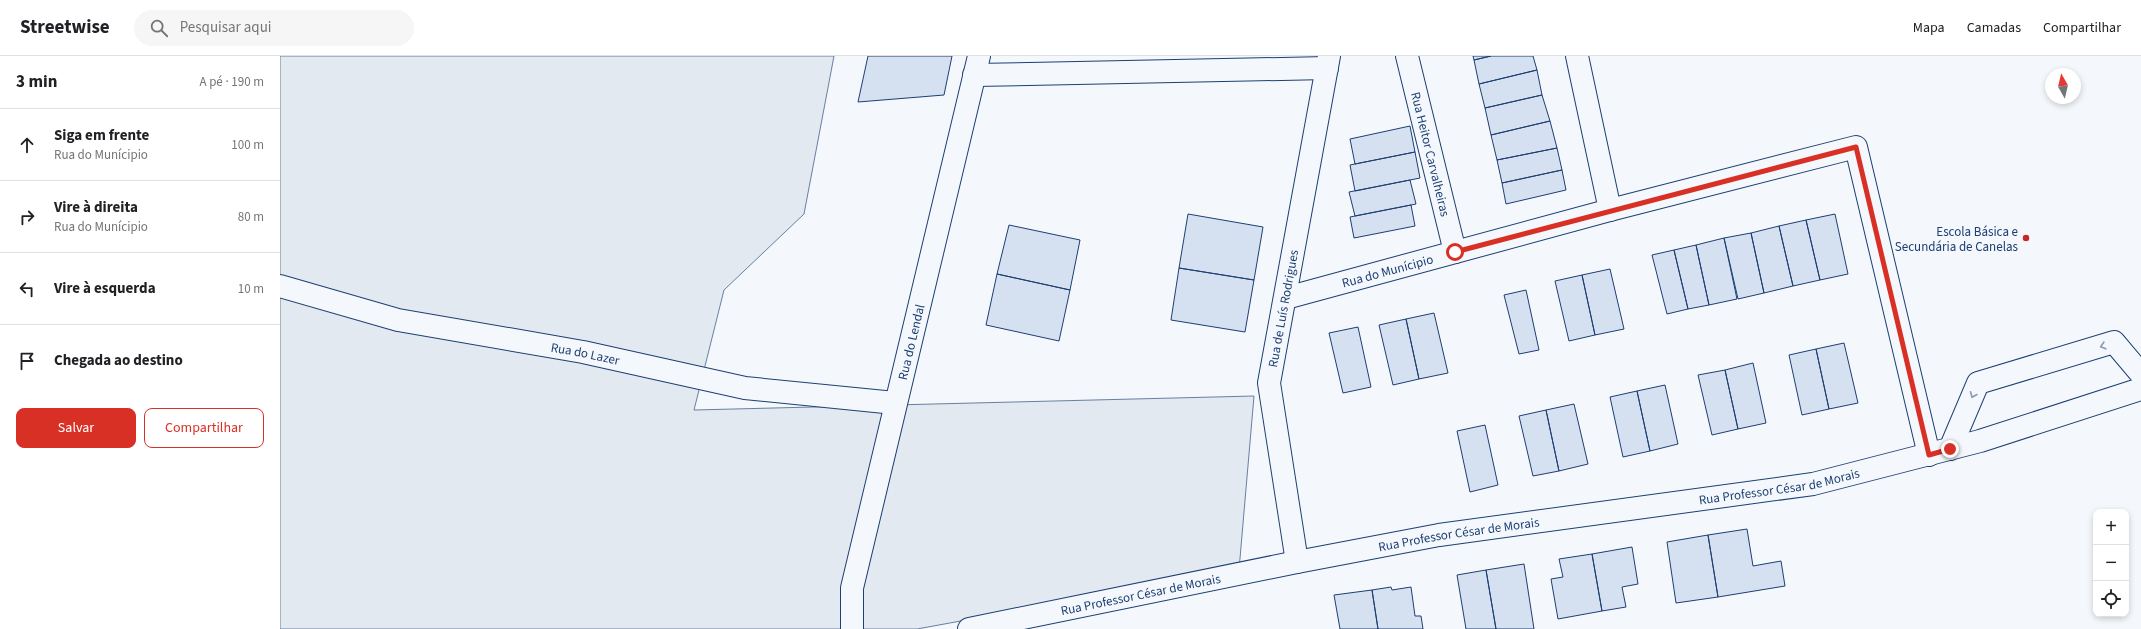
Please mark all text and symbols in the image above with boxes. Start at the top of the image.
search box [134,10,414,46]
text: Streetwise [20,14,110,41]
icon: search [148,17,170,39]
text: Pesquisar aqui [180,17,272,38]
text: Mapa [1913,18,1945,38]
text: Camadas [1967,18,2021,38]
text: Compartilhar [2043,18,2121,38]
north arrow [2045,68,2081,104]
text: 3 min [16,70,57,94]
text: A pé · 190 m [199,73,264,91]
street label: Rua Heitor Carvalheiras [1406,90,1454,219]
text: Siga em frente [54,125,149,146]
icon: ahead [16,134,38,156]
text: 100 m [231,136,264,154]
text: Rua do Munícipio [54,146,148,164]
text: Vire à direita [54,197,138,218]
icon: right [16,206,38,228]
text: 80 m [238,208,264,226]
text: Rua do Munícipio [54,218,148,236]
place label: Escola Básica e Secundária de Canelas [1895,223,2019,256]
marker: Escola Básica e Secundária de Canelas [2021,233,2031,243]
route start [1446,243,1464,261]
street label: Rua de Luís Rodrigues [1264,248,1303,369]
street label: Rua do Munícipio [1340,250,1435,292]
icon: left [16,278,38,300]
text: Vire à esquerda [54,278,156,299]
text: 10 m [238,280,264,298]
street label: Rua do Lendal [894,302,929,382]
street label: Rua do Lazer [549,339,622,370]
one-way arrow [2100,341,2107,350]
icon: arrive [16,350,38,372]
text: Chegada ao destino [54,350,183,371]
one-way arrow [1969,391,1977,398]
button: Salvar [16,408,136,448]
button: Compartilhar [144,408,264,448]
route end [1941,440,1959,458]
street label: Rua Professor César de Morais [1698,464,1862,509]
map controls [2093,509,2129,617]
button: + [2093,509,2129,545]
street label: Rua Professor César de Morais [1377,513,1541,556]
button: − [2093,545,2129,581]
street label: Rua Professor César de Morais [1059,570,1223,620]
button: locate [2093,581,2129,617]

